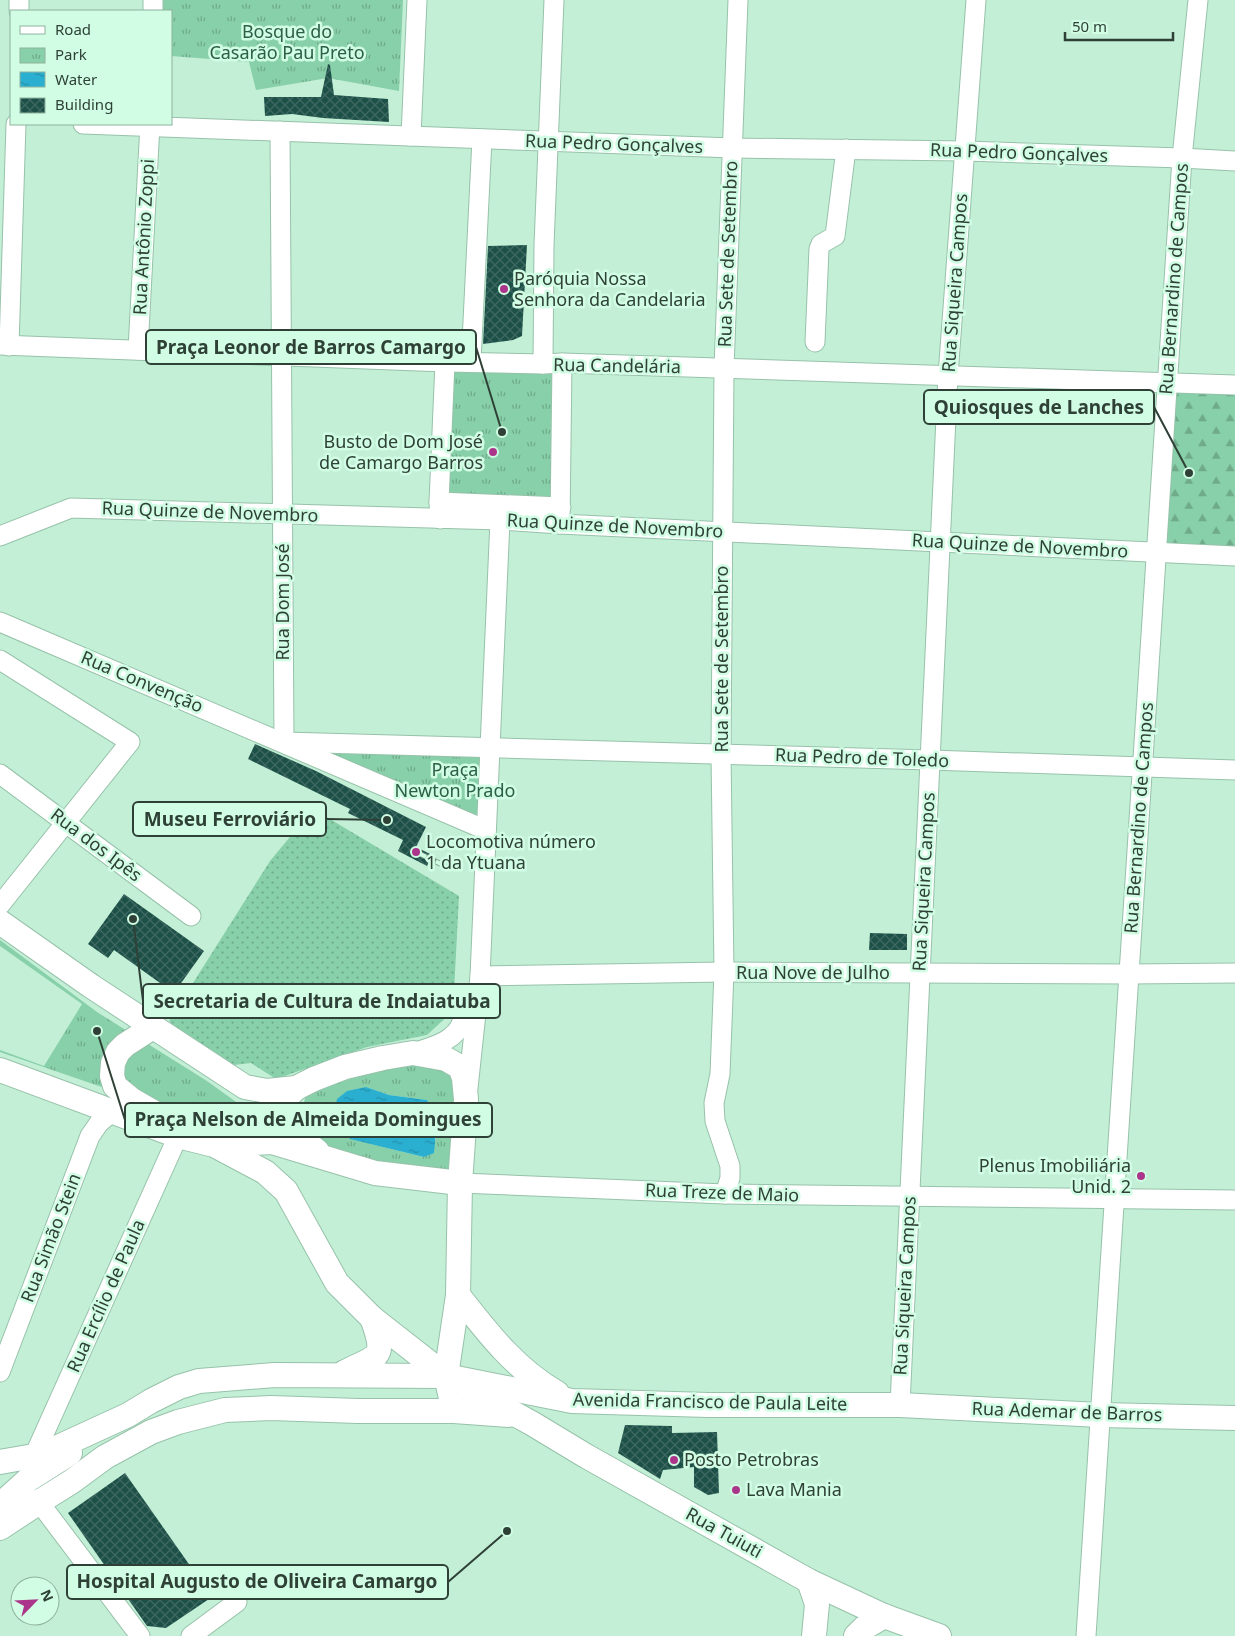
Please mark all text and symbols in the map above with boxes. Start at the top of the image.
legend [10,10,172,125]
scale bar [1065,10,1172,42]
text: 50 m [1072,16,1107,36]
text: Road [55,19,91,39]
park label: Bosque do Casarão Pau Preto [209,19,365,64]
text: Park [55,44,87,64]
text: Water [55,69,97,89]
text: Building [55,94,113,114]
street label: Rua Pedro Gonçalves [525,128,704,158]
street label: Rua Pedro Gonçalves [930,137,1109,167]
street label: Rua Antônio Zoppi [127,158,159,316]
street label: Rua Sete de Setembro [712,160,742,348]
street label: Rua Bernardino de Campos [1153,162,1193,395]
street label: Rua Siqueira Campos [936,193,972,373]
place label: Paróquia Nossa Senhora da Candelaria [514,266,706,311]
marker: Paróquia Nossa Senhora da Candelaria [498,283,510,295]
callout: Praça Leonor de Barros Camargo [146,330,476,364]
text: Praça Leonor de Barros Camargo [156,334,466,360]
street label: Rua Candelária [553,352,681,378]
callout: Quiosques de Lanches [924,390,1154,424]
text: Quiosques de Lanches [934,394,1144,420]
place label: Busto de Dom José de Camargo Barros [319,429,483,474]
marker: Busto de Dom José de Camargo Barros [487,446,499,458]
street label: Rua Quinze de Novembro [101,495,319,527]
street label: Rua Quinze de Novembro [506,507,724,543]
street label: Rua Quinze de Novembro [911,527,1129,563]
street label: Rua Dom José [270,543,294,661]
street label: Rua Sete de Setembro [709,566,733,752]
street label: Rua Convenção [78,645,207,718]
street label: Rua Bernardino de Campos [1118,701,1158,934]
street label: Rua Pedro de Toledo [775,742,949,772]
park label: Praça Newton Prado [395,757,515,802]
street label: Rua Siqueira Campos [906,792,940,972]
street label: Rua dos Ipês [46,802,147,886]
callout: Museu Ferroviário [133,802,326,836]
text: Museu Ferroviário [144,806,316,832]
place label: Locomotiva número 1 da Ytuana [426,829,596,874]
marker: Locomotiva número 1 da Ytuana [410,846,422,858]
street label: Rua Nove de Julho [736,960,890,984]
callout: Secretaria de Cultura de Indaiatuba [143,984,500,1018]
text: Secretaria de Cultura de Indaiatuba [153,988,491,1014]
callout: Praça Nelson de Almeida Domingues [125,1103,492,1137]
text: Praça Nelson de Almeida Domingues [134,1106,482,1132]
place label: Plenus Imobiliária Unid. 2 [979,1153,1131,1198]
street label: Rua Simão Stein [14,1170,86,1306]
marker: Plenus Imobiliária Unid. 2 [1135,1170,1147,1182]
street label: Rua Treze de Maio [644,1177,800,1207]
street label: Rua Siqueira Campos [887,1196,921,1376]
street label: Rua Ercílio de Paula [61,1215,150,1376]
street label: Avenida Francisco de Paula Leite [573,1387,847,1415]
street label: Rua Ademar de Barros [971,1396,1163,1426]
place label: Posto Petrobras [684,1447,819,1471]
marker: Posto Petrobras [668,1454,680,1466]
place label: Lava Mania [746,1477,842,1501]
marker: Lava Mania [730,1484,742,1496]
street label: Rua Tuiuti [682,1501,767,1563]
callout: Hospital Augusto de Oliveira Camargo [67,1565,448,1599]
text: Hospital Augusto de Oliveira Camargo [77,1568,437,1594]
north arrow [10,1576,60,1626]
text: N [36,1586,58,1605]

